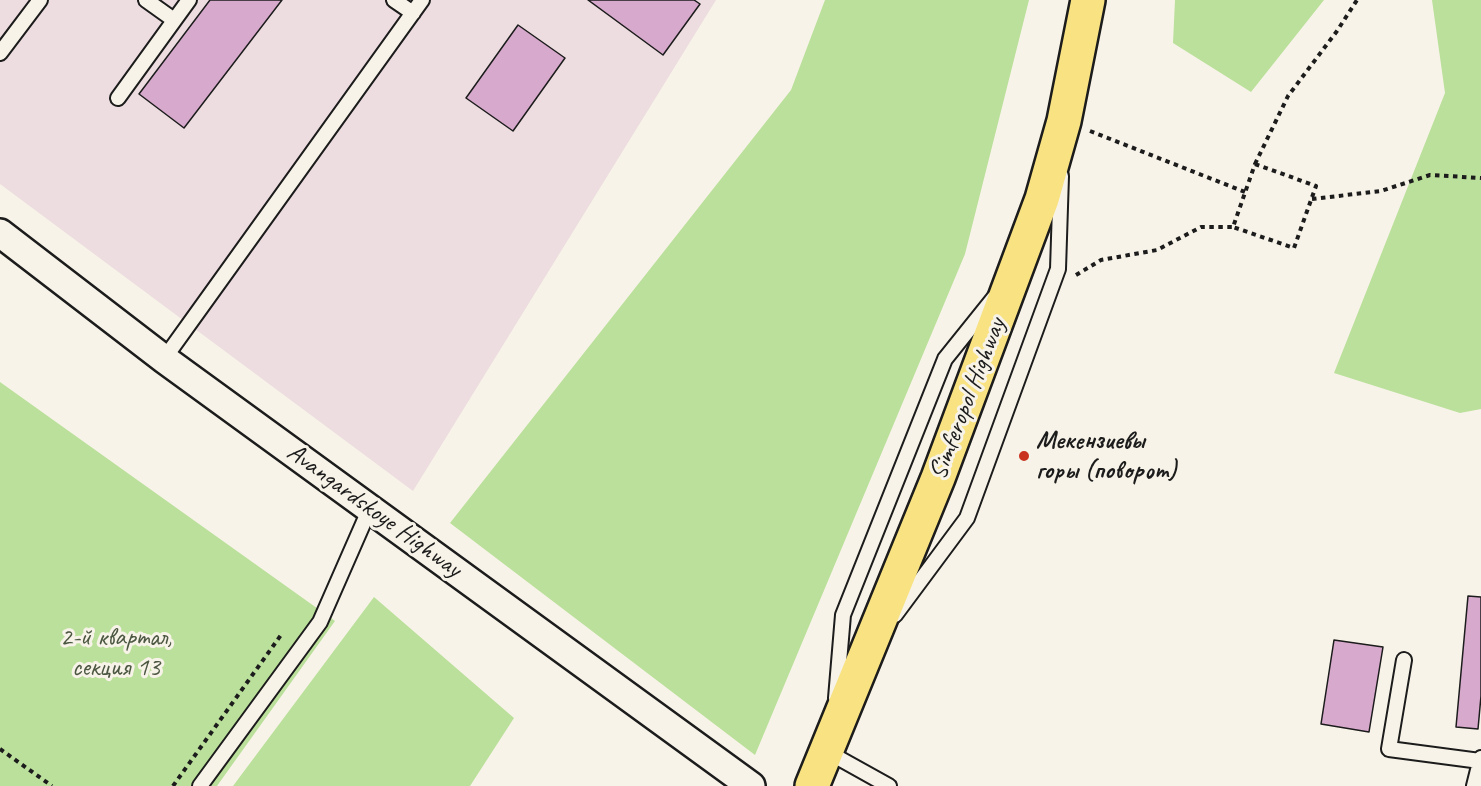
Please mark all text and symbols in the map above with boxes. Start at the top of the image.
street label: Simferopol Highway [923,314,1013,484]
place label: Мекензиевы горы (поворот) [1036,425,1176,486]
street label: Avangardskoye Highway [281,437,467,585]
marker: Мекензиевы горы (поворот) [1017,449,1031,463]
park label: 2-й квартал, секция 13 [60,622,172,684]

